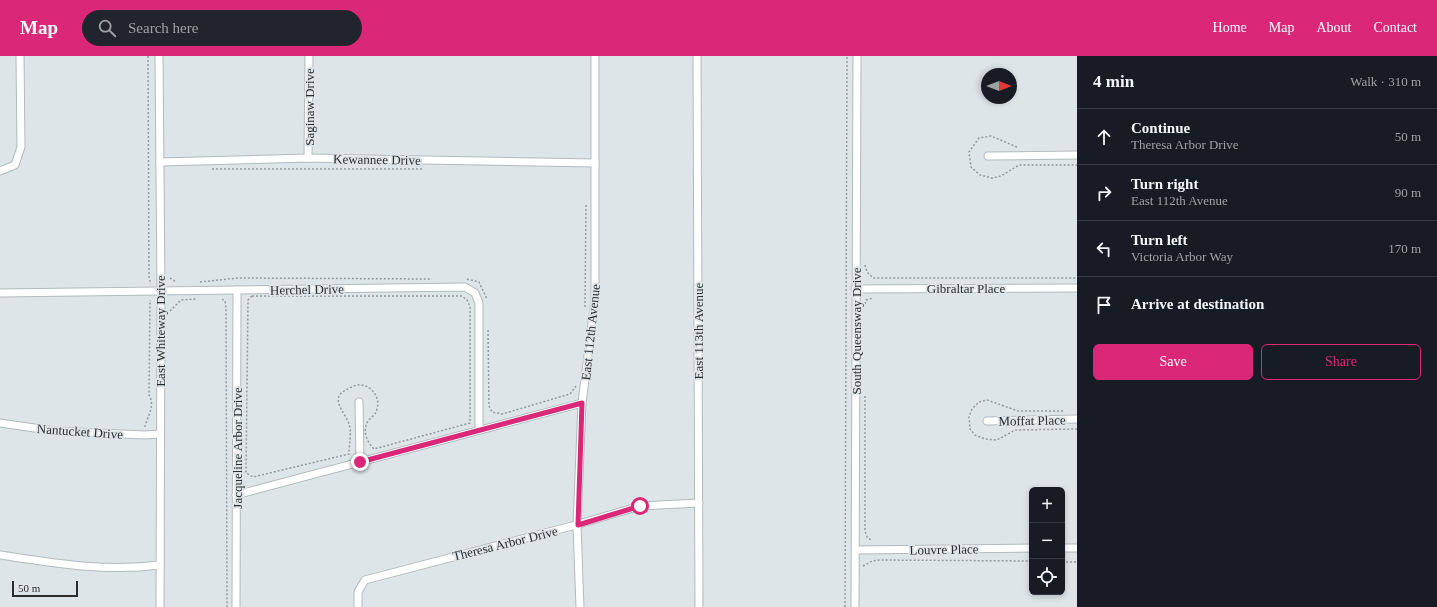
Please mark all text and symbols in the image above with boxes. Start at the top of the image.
search box [82,10,362,46]
text: Map [20,17,58,38]
icon: search [96,17,118,39]
text: Search here [128,20,198,36]
text: Home [1213,20,1247,35]
text: Map [1269,20,1294,35]
text: About [1316,20,1351,35]
text: Contact [1373,20,1417,35]
street label: Saginaw Drive [302,68,317,146]
north arrow [981,68,1017,104]
text: 4 min [1093,72,1134,91]
text: Walk · 310 m [1350,74,1421,89]
text: Continue [1131,120,1190,136]
icon: ahead [1093,126,1115,148]
text: 50 m [1395,129,1421,144]
text: Theresa Arbor Drive [1131,137,1239,152]
street label: Kewannee Drive [333,151,421,168]
text: Turn right [1131,176,1198,192]
icon: right [1093,182,1115,204]
text: 90 m [1395,185,1421,200]
text: East 112th Avenue [1131,193,1228,208]
text: Turn left [1131,232,1188,248]
icon: left [1093,238,1115,260]
text: 170 m [1388,241,1421,256]
text: Victoria Arbor Way [1131,249,1233,264]
street label: South Queensway Drive [849,267,864,395]
street label: East Whiteway Drive [153,275,168,387]
street label: Herchel Drive [270,281,344,298]
street label: Gibraltar Place [927,281,1005,296]
street label: East 113th Avenue [691,282,706,379]
street label: East 112th Avenue [578,283,603,381]
icon: arrive [1093,294,1115,316]
text: Arrive at destination [1131,296,1264,312]
button: Save [1093,344,1253,380]
button: Share [1261,344,1421,380]
street label: Jacqueline Arbor Drive [230,387,245,509]
street label: Moffat Place [998,412,1066,429]
street label: Nantucket Drive [36,421,124,442]
route end [351,453,369,471]
map controls [1029,487,1065,595]
button: + [1029,487,1065,523]
route start [631,497,649,515]
street label: Theresa Arbor Drive [451,523,559,564]
button: − [1029,523,1065,559]
street label: Louvre Place [909,541,979,558]
button: locate [1029,559,1065,595]
scale bar [12,579,78,598]
text: 50 m [18,582,40,594]

